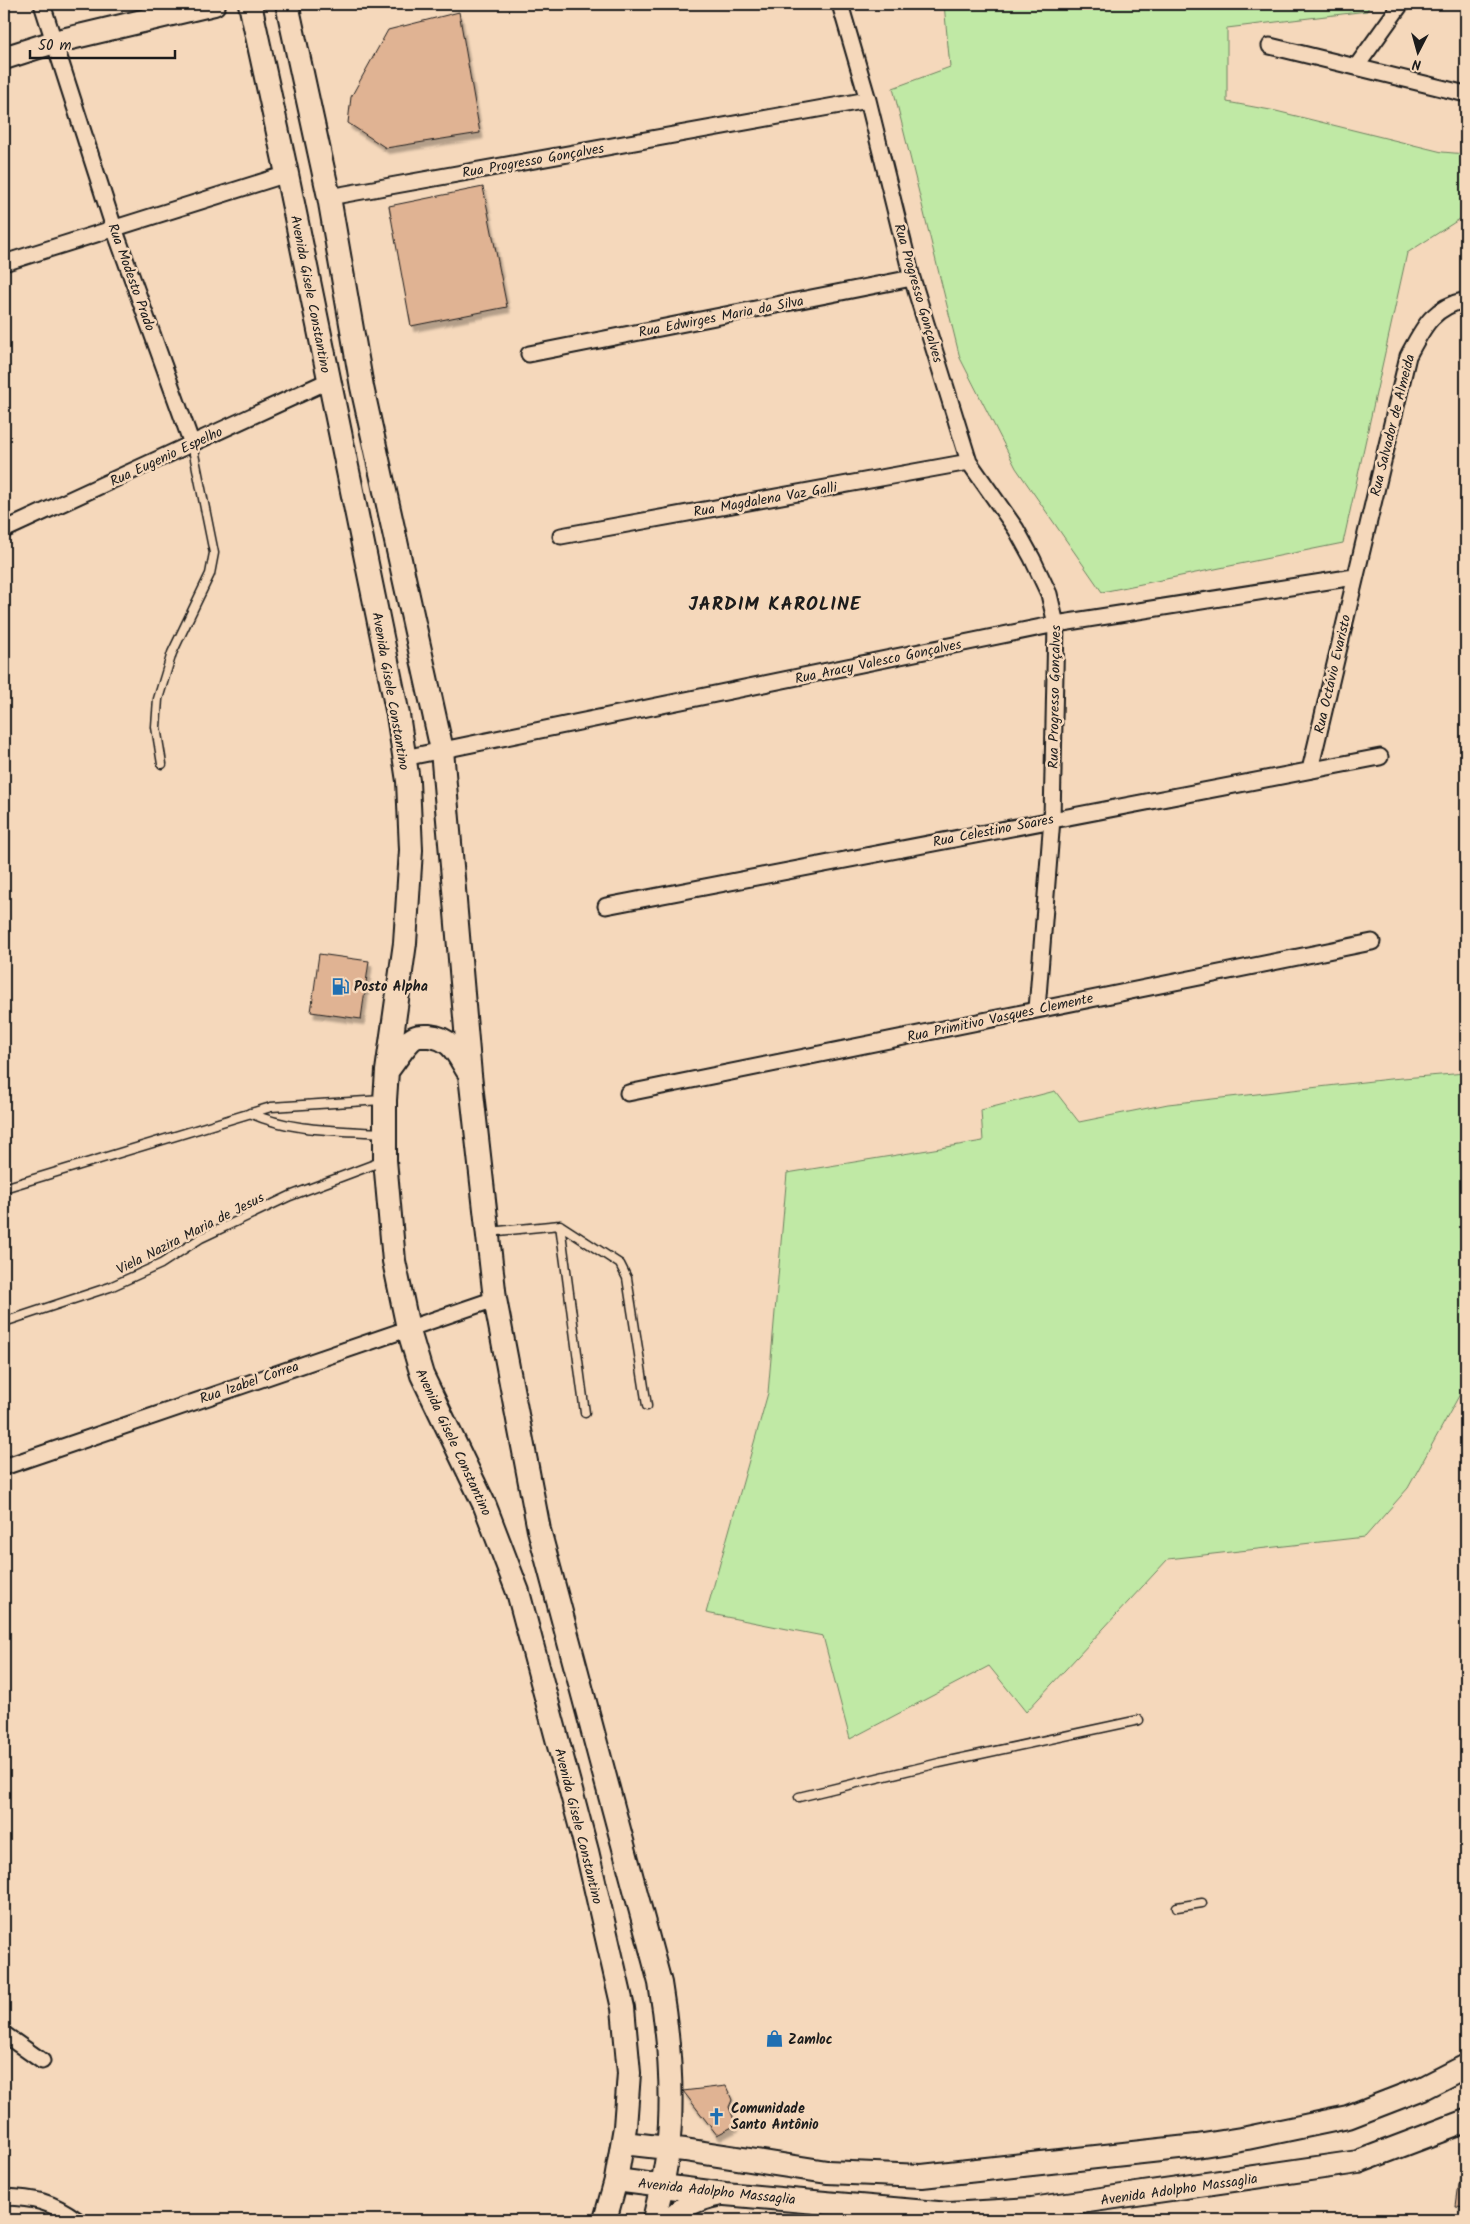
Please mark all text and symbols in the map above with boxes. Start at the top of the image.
scale bar [30,28,175,60]
north arrow [1392,28,1442,78]
text: 50 m [38,34,72,58]
text: N [1411,53,1422,75]
street label: Rua Progresso Gonçalves [460,138,606,184]
street label: Avenida Gisele Constantino [284,213,336,375]
street label: Rua Modesto Prado [101,220,161,334]
street label: Rua Progresso Gonçalves [888,221,948,366]
street label: Rua Edwirges Maria da Silva [637,290,806,344]
street label: Rua Salvador de Almeida [1365,352,1421,499]
street label: Rua Eugenio Espelho [106,421,226,493]
street label: Rua Magdalena Vaz Galli [692,476,839,523]
district label: JARDIM KAROLINE [688,590,862,620]
street label: Avenida Gisele Constantino [365,610,415,772]
street label: Rua Octávio Evaristo [1309,613,1357,736]
street label: Rua Progresso Gonçalves [1043,625,1067,769]
street label: Rua Aracy Valesco Gonçalves [793,634,964,690]
street label: Rua Celestino Soares [931,808,1056,854]
fuel station icon: Posto Alpha [330,976,350,996]
place label: Posto Alpha [354,976,428,998]
street label: Rua Primitivo Vasques Clemente [905,987,1096,1048]
street label: Viela Nazira Maria de Jesus [113,1187,268,1281]
street label: Rua Izabel Correa [197,1356,302,1410]
street label: Avenida Gisele Constantino [409,1365,497,1520]
street label: Avenida Gisele Constantino [548,1746,608,1907]
shop icon: Zamloc [764,2029,784,2049]
place label: Zamloc [788,2029,833,2051]
place label: Comunidade Santo Antônio [731,2098,819,2136]
church icon: Comunidade Santo Antônio [707,2106,727,2126]
street label: Avenida Adolpho Massaglia [1099,2168,1259,2212]
street label: Avenida Adolpho Massaglia [637,2173,797,2211]

